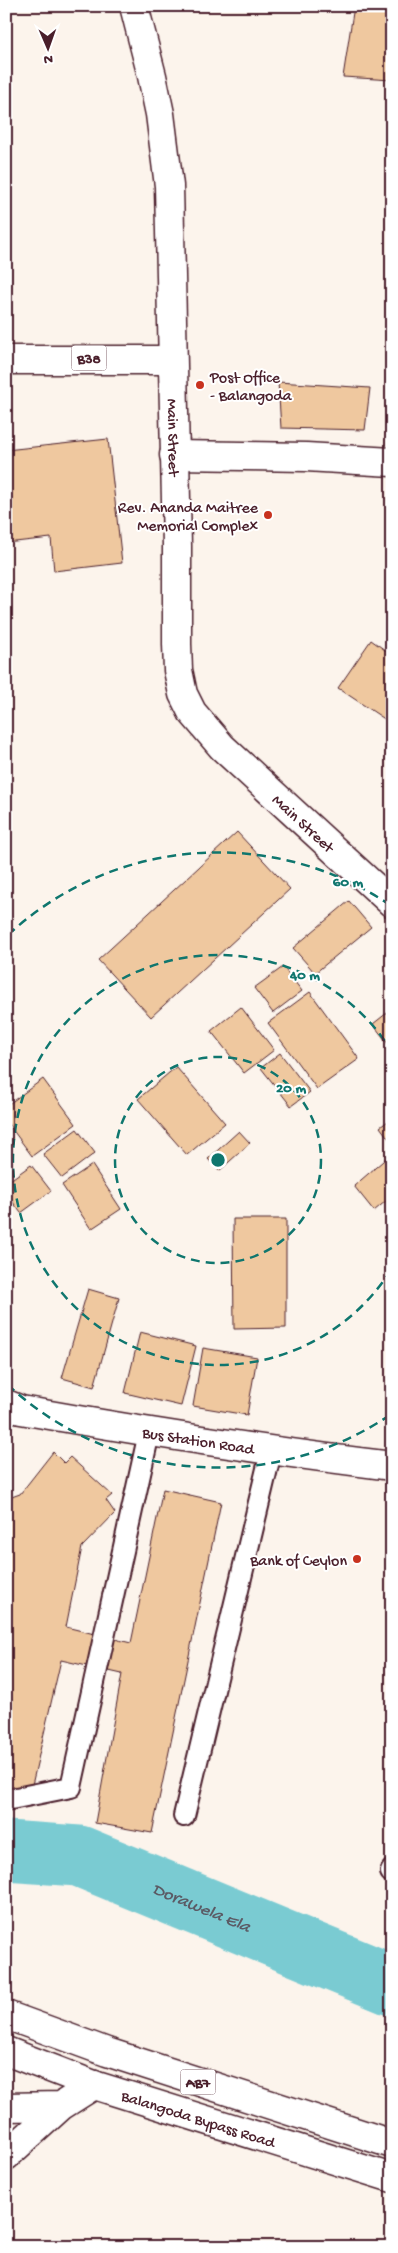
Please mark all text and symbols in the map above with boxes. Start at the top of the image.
north arrow [22,22,72,72]
text: N [44,50,53,67]
road number: B38 [72,346,106,370]
place label: Post Office - Balangoda [209,370,293,407]
marker: Post Office - Balangoda [194,379,206,391]
street label: Main Street [161,398,181,478]
place label: Rev. Ananda Maitree Memorial Complex [118,500,259,537]
marker: Rev. Ananda Maitree Memorial Complex [262,509,274,521]
street label: Main Street [267,792,338,859]
text: 60 m [333,874,364,892]
text: 40 m [289,967,320,985]
text: 20 m [276,1080,306,1098]
centre of rings [209,1151,227,1169]
street label: Bus Station Road [140,1425,257,1461]
place label: Bank of Ceylon [249,1553,347,1572]
marker: Bank of Ceylon [351,1553,363,1565]
water label: Dorawela Ela [149,1879,254,1939]
road number: AB7 [180,2070,216,2094]
street label: Balangoda Bypass Road [118,2088,278,2154]

